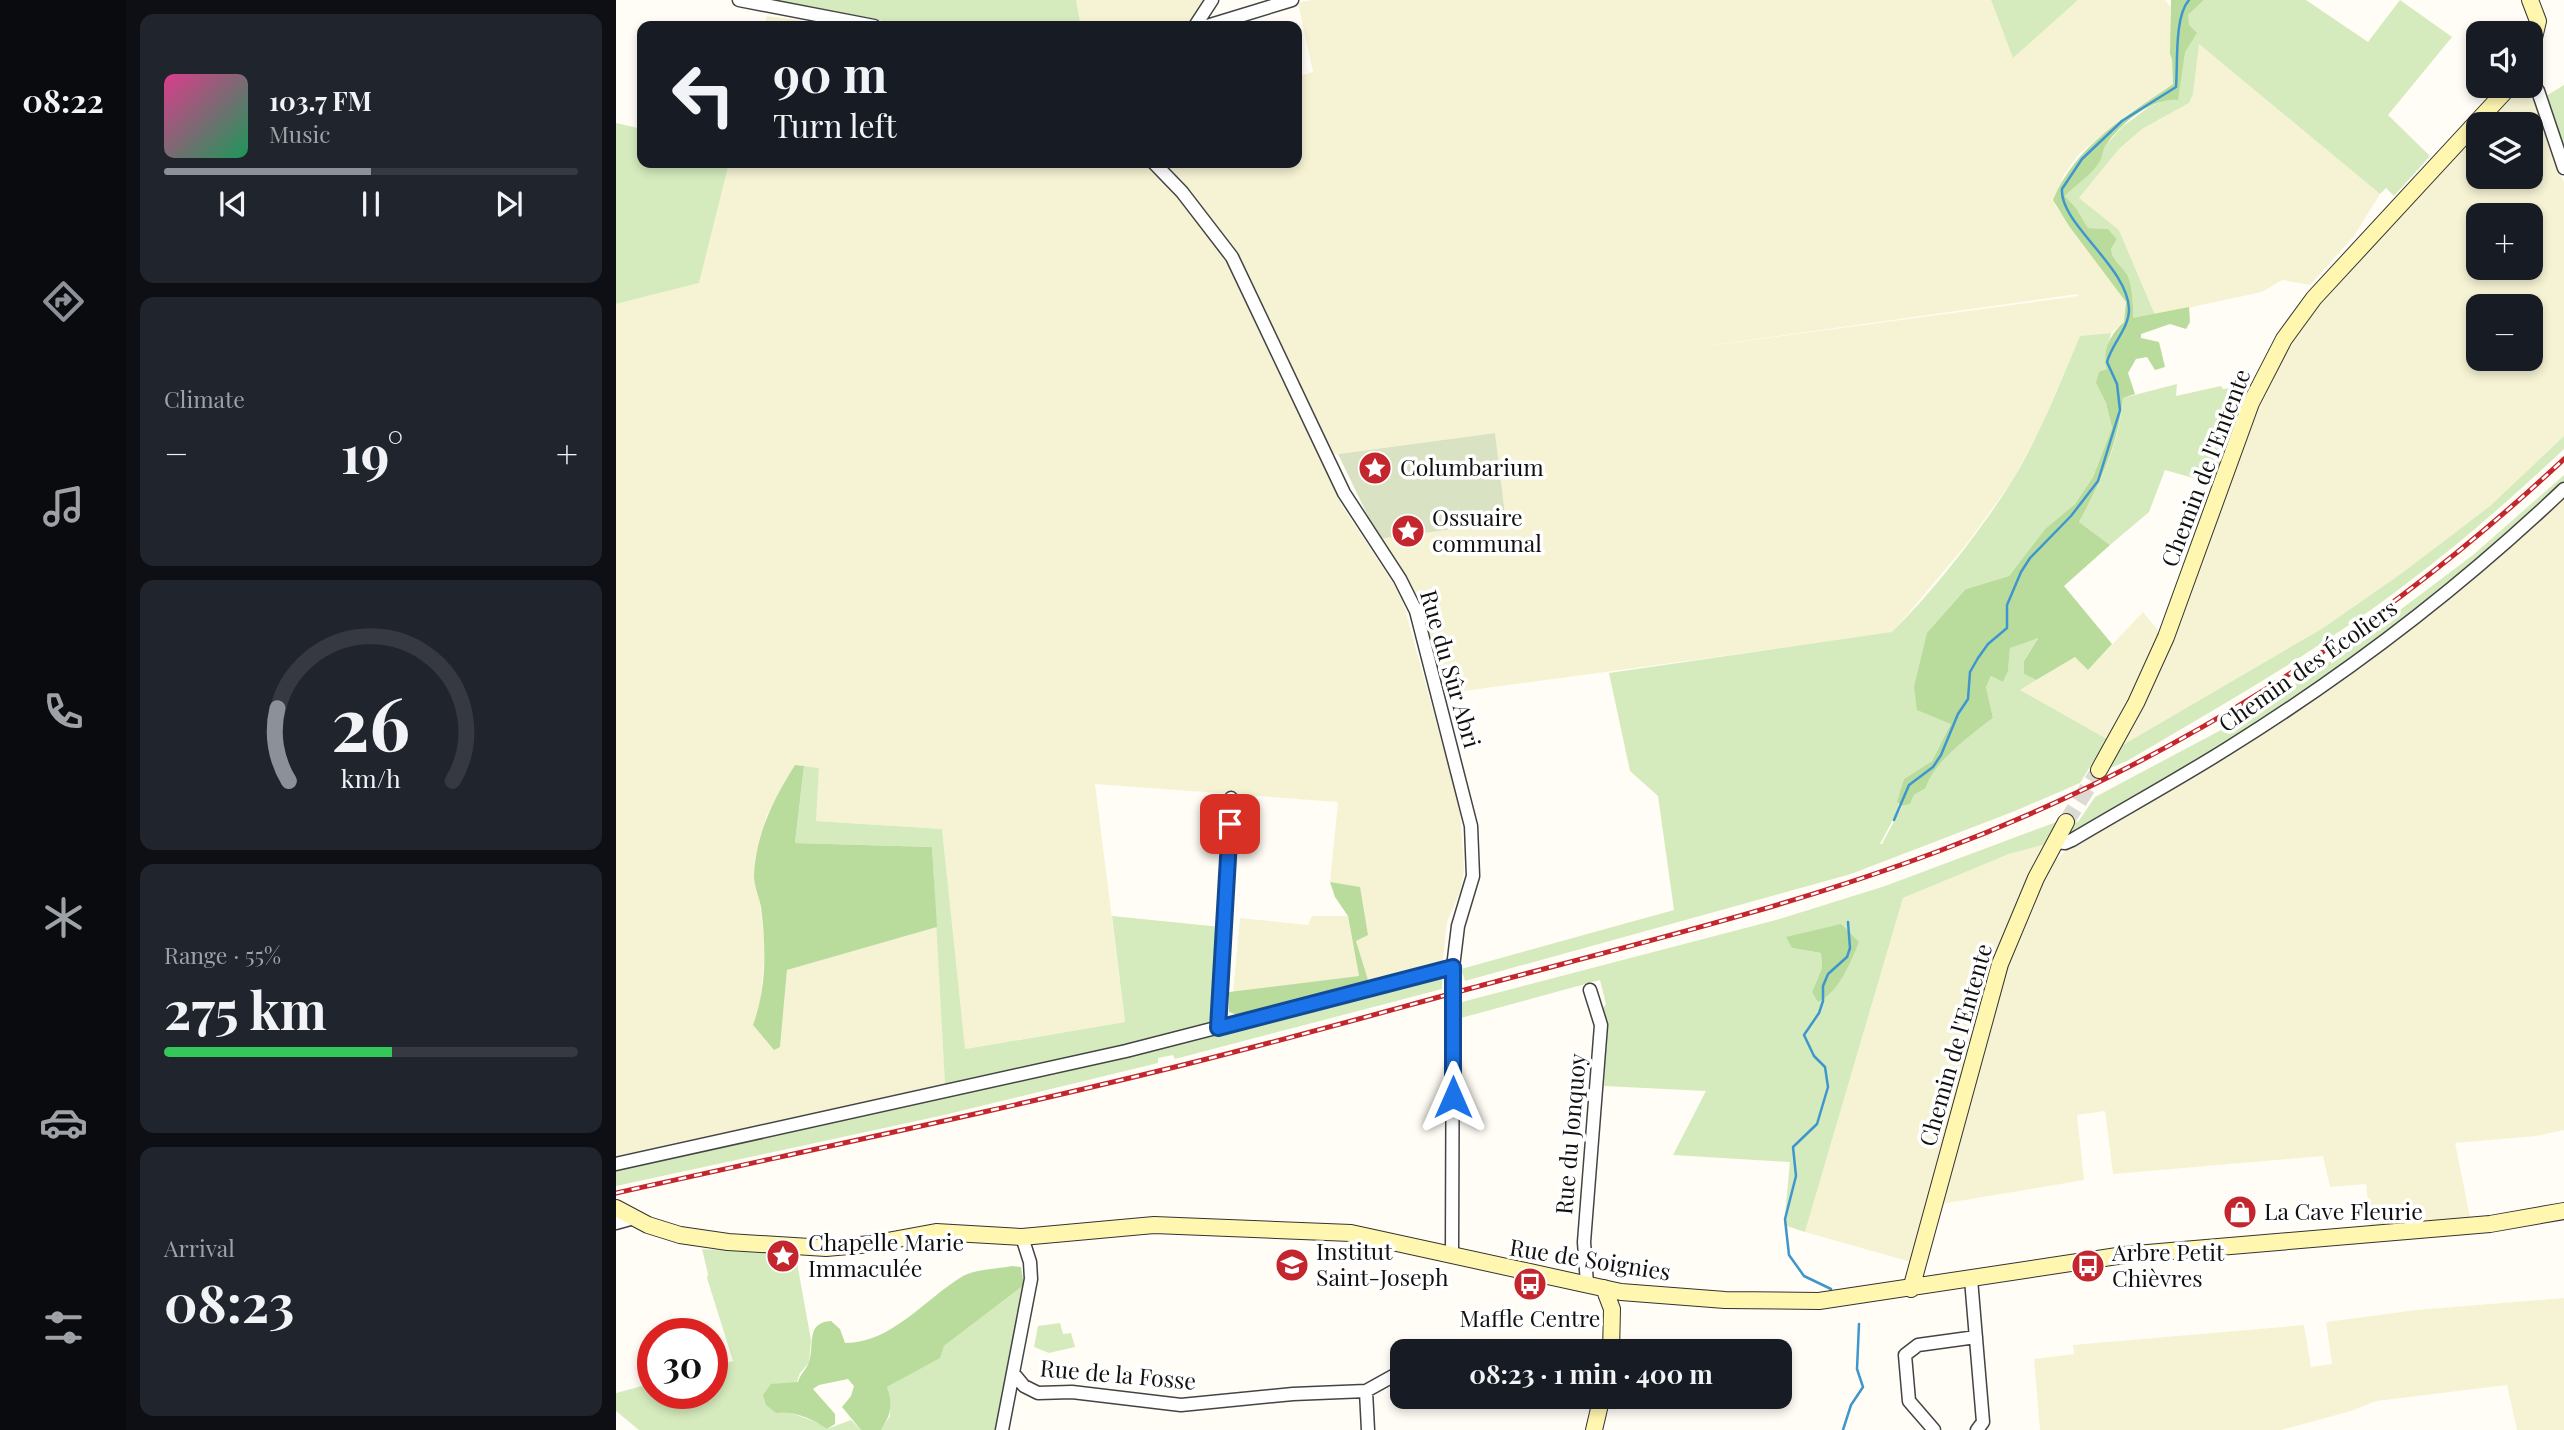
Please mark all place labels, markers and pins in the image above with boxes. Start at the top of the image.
place icon: Columbarium [1356,449,1394,487]
place label: Columbarium [1400,451,1544,482]
place label: Ossuaire communal [1432,501,1542,558]
place icon: Ossuaire communal [1389,512,1427,550]
pin [1200,794,1260,854]
shop icon: La Cave Fleurie [2221,1193,2259,1231]
place label: La Cave Fleurie [2264,1195,2423,1226]
place label: Chapelle Marie Immaculée [808,1226,964,1283]
place label: Institut Saint-Joseph [1316,1235,1449,1292]
place label: Arbre Petit Chièvres [2111,1236,2225,1293]
place icon: Chapelle Marie Immaculée [764,1237,802,1275]
school or university icon: Institut Saint-Joseph [1273,1246,1311,1284]
bus stop icon: Arbre Petit Chièvres [2069,1247,2107,1285]
bus stop icon: Maffle Centre [1511,1265,1549,1303]
place label: Maffle Centre [1460,1302,1600,1333]

